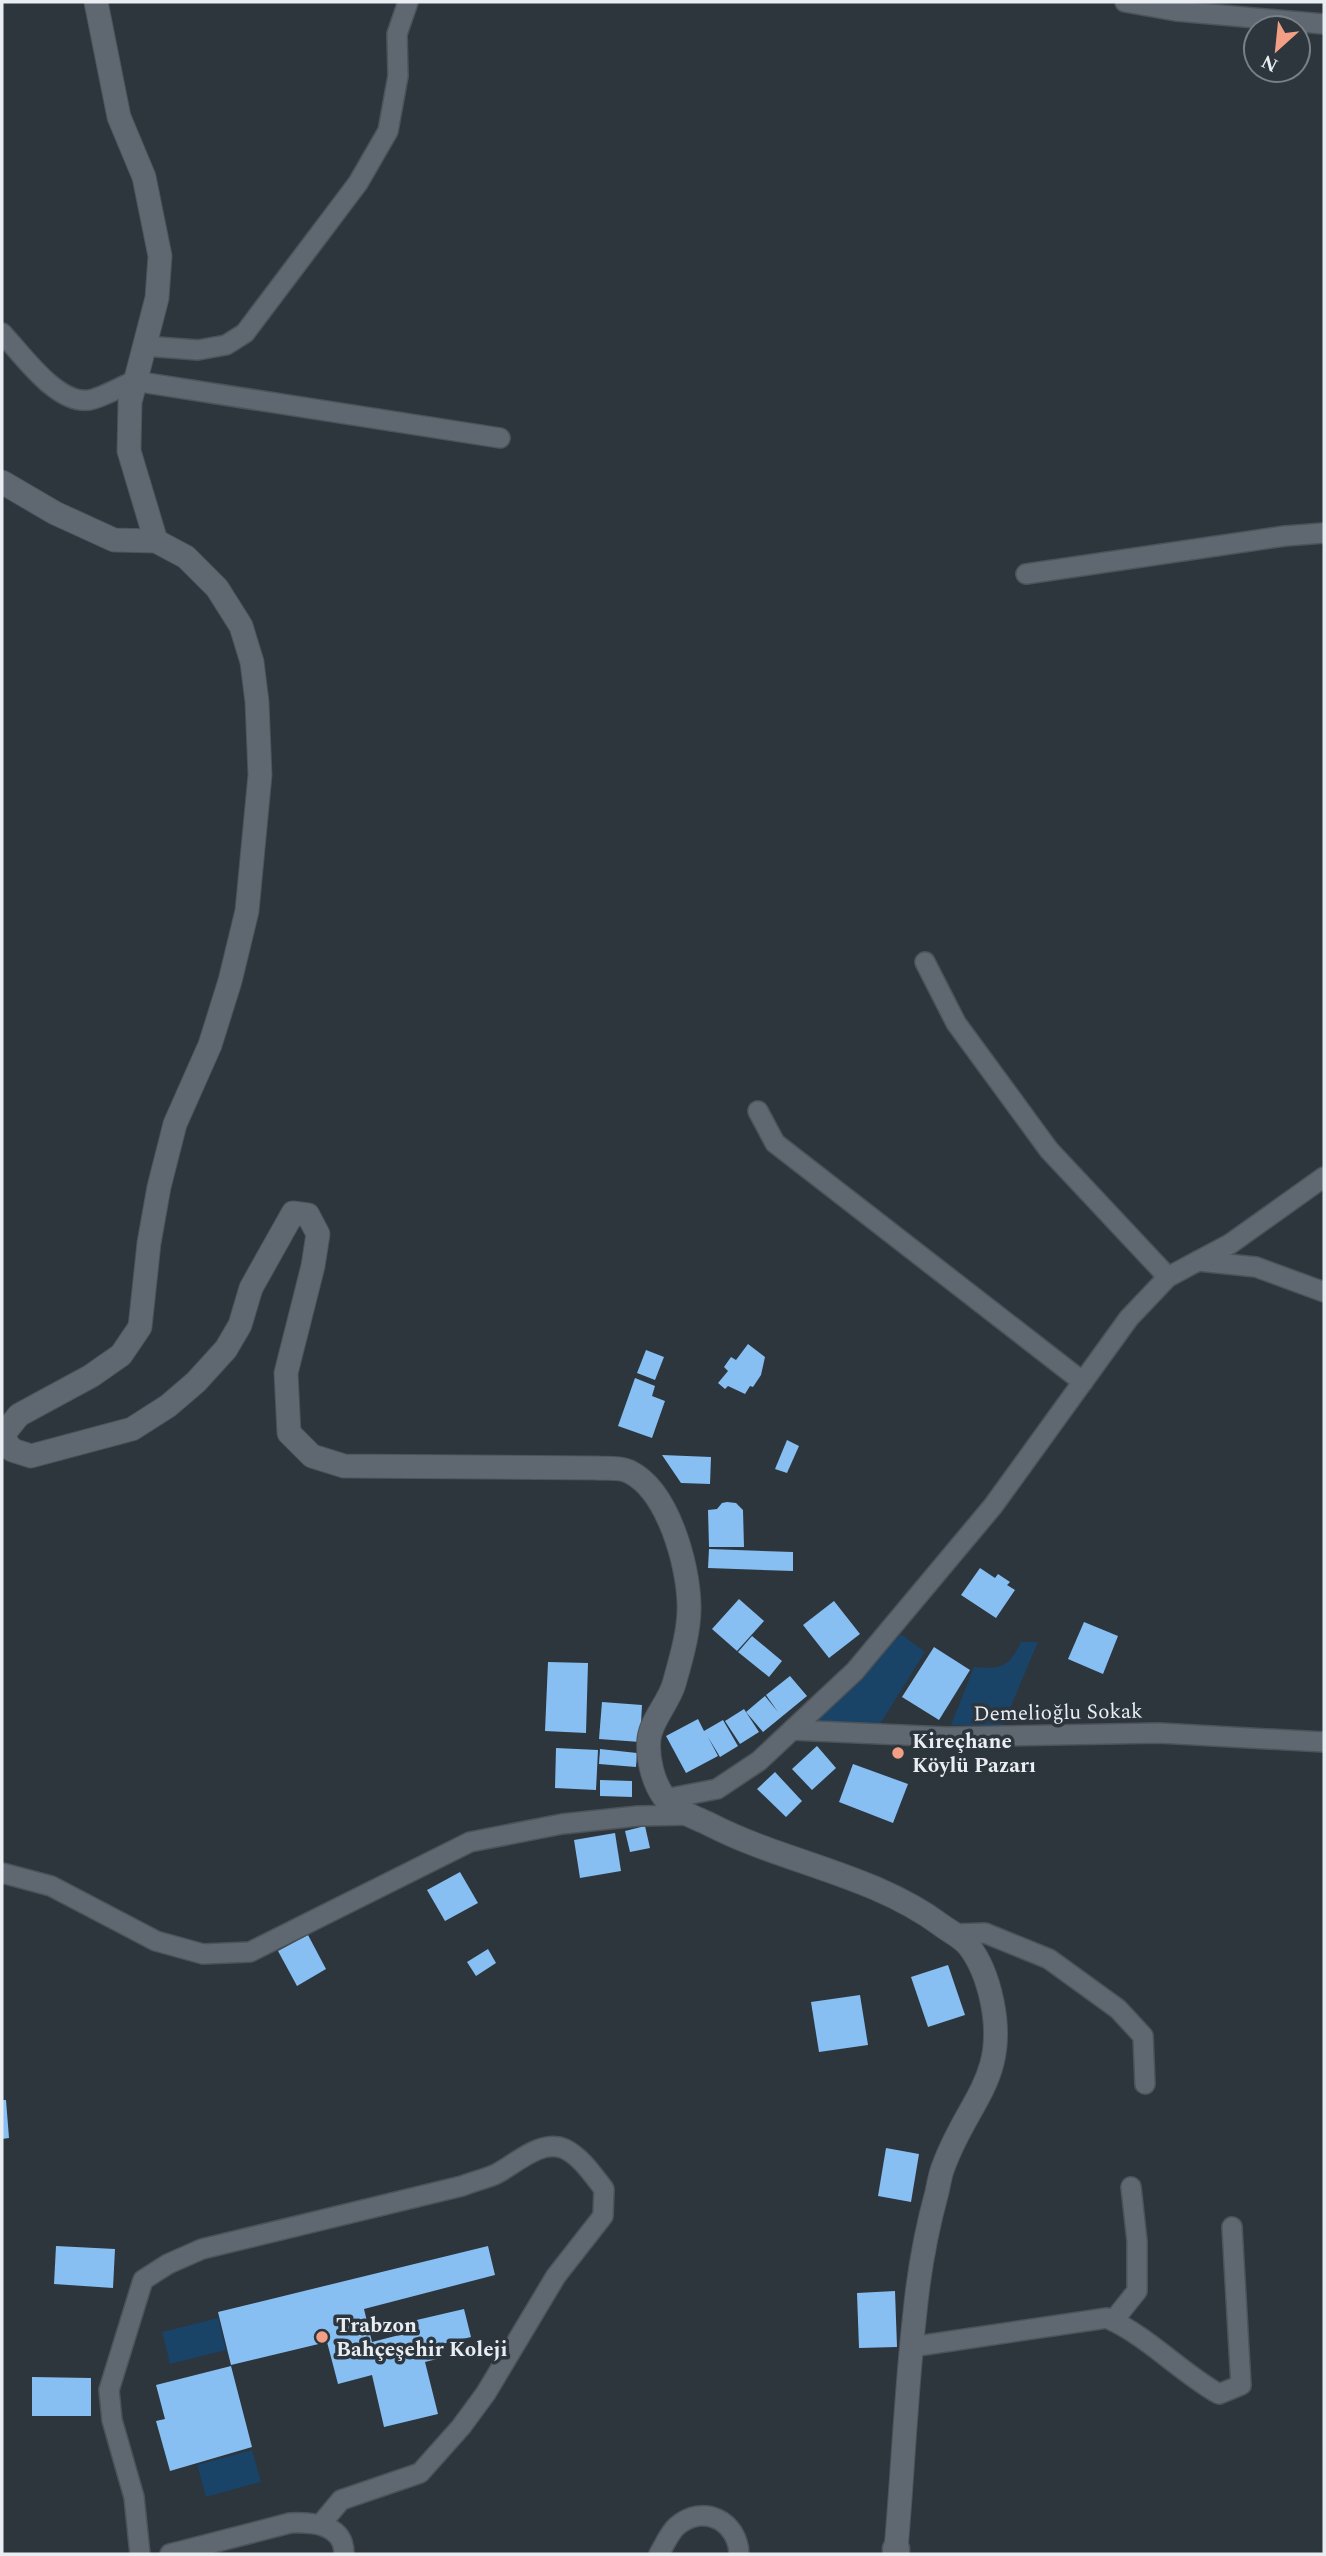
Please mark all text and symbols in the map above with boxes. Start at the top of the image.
north arrow [1242,14,1312,84]
text: N [1256,46,1283,79]
street label: Demelioğlu Sokak [973,1696,1143,1730]
place label: Kireçhane Köylü Pazarı [912,1726,1036,1782]
marker: Kireçhane Köylü Pazarı [890,1745,906,1761]
place label: Trabzon Bahçeşehir Koleji [336,2310,508,2366]
marker: Trabzon Bahçeşehir Koleji [314,2329,330,2345]

